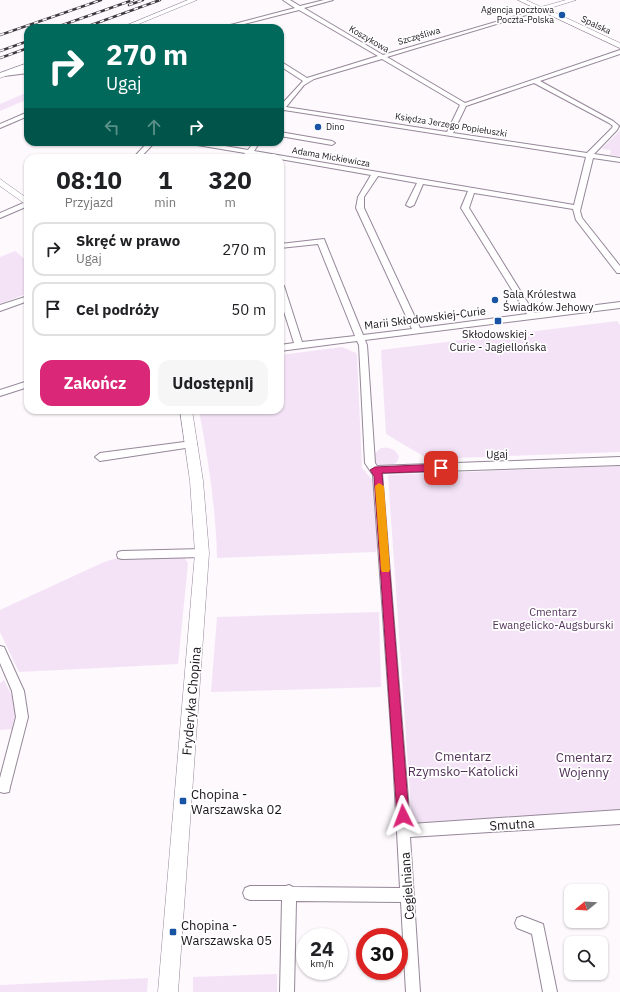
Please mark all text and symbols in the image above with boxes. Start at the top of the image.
place label: Agencja pocztowa Poczta-Polska [481,4,554,25]
marker: Agencja pocztowa Poczta-Polska [557,10,567,20]
street label: Spalska [580,13,613,36]
street label: Koszykowa [347,23,392,55]
street label: Szczęśliwa [396,24,442,47]
text: 270 m [106,36,188,73]
icon: right [40,40,92,92]
text: Ugaj [106,72,142,95]
street label: Księdza Jerzego Popiełuszki [394,110,508,139]
icon: left [101,116,123,138]
icon: ahead [143,116,165,138]
icon: right [185,116,207,138]
place label: Dino [326,121,344,132]
marker: Dino [313,122,323,132]
street label: Adama Mickiewicza [291,144,371,169]
text: 08:10 [56,164,122,196]
text: 1 [158,164,172,196]
text: 320 [208,164,252,196]
text: Przyjazd [65,194,113,211]
text: min [154,194,176,211]
text: m [224,194,236,211]
text: Skręć w prawo [76,231,180,250]
icon: right [42,238,64,260]
text: 270 m [222,240,266,259]
text: Ugaj [76,250,102,267]
place label: Sala Królestwa Świadków Jehowy [503,287,594,314]
marker: Sala Królestwa Świadków Jehowy [490,295,500,305]
icon: arrive [42,298,64,320]
text: Cel podróży [76,300,159,319]
text: 50 m [231,300,266,319]
street label: Marii Skłodowskiej-Curie [363,304,487,332]
marker: Skłodowskiej - Curie - Jagiellońska [493,316,503,326]
place label: Skłodowskiej - Curie - Jagiellońska [450,327,547,354]
button: Zakończ [40,360,150,406]
button: Udostępnij [158,360,268,406]
street label: Ugaj [486,447,508,461]
pin [424,451,458,485]
icon: arrive [430,457,452,479]
park label: Cmentarz Ewangelicko-Augsburski [492,605,614,632]
street label: Fryderyka Chopina [178,646,205,756]
park label: Cmentarz Rzymsko–Katolicki [408,748,518,780]
park label: Cmentarz Wojenny [556,749,612,781]
place label: Chopina - Warszawska 02 [191,786,282,818]
position arrow [382,795,424,837]
marker: Chopina - Warszawska 02 [178,796,188,806]
street label: Smutna [489,814,535,835]
street label: Cegielniana [397,851,418,920]
north arrow [564,884,608,928]
map controls [564,884,608,980]
place label: Chopina - Warszawska 05 [181,917,272,949]
marker: Chopina - Warszawska 05 [168,927,178,937]
speed limit sign: 30 [356,928,408,980]
text: 24 [310,935,334,962]
button: search [564,936,608,980]
text: km/h [310,957,334,970]

